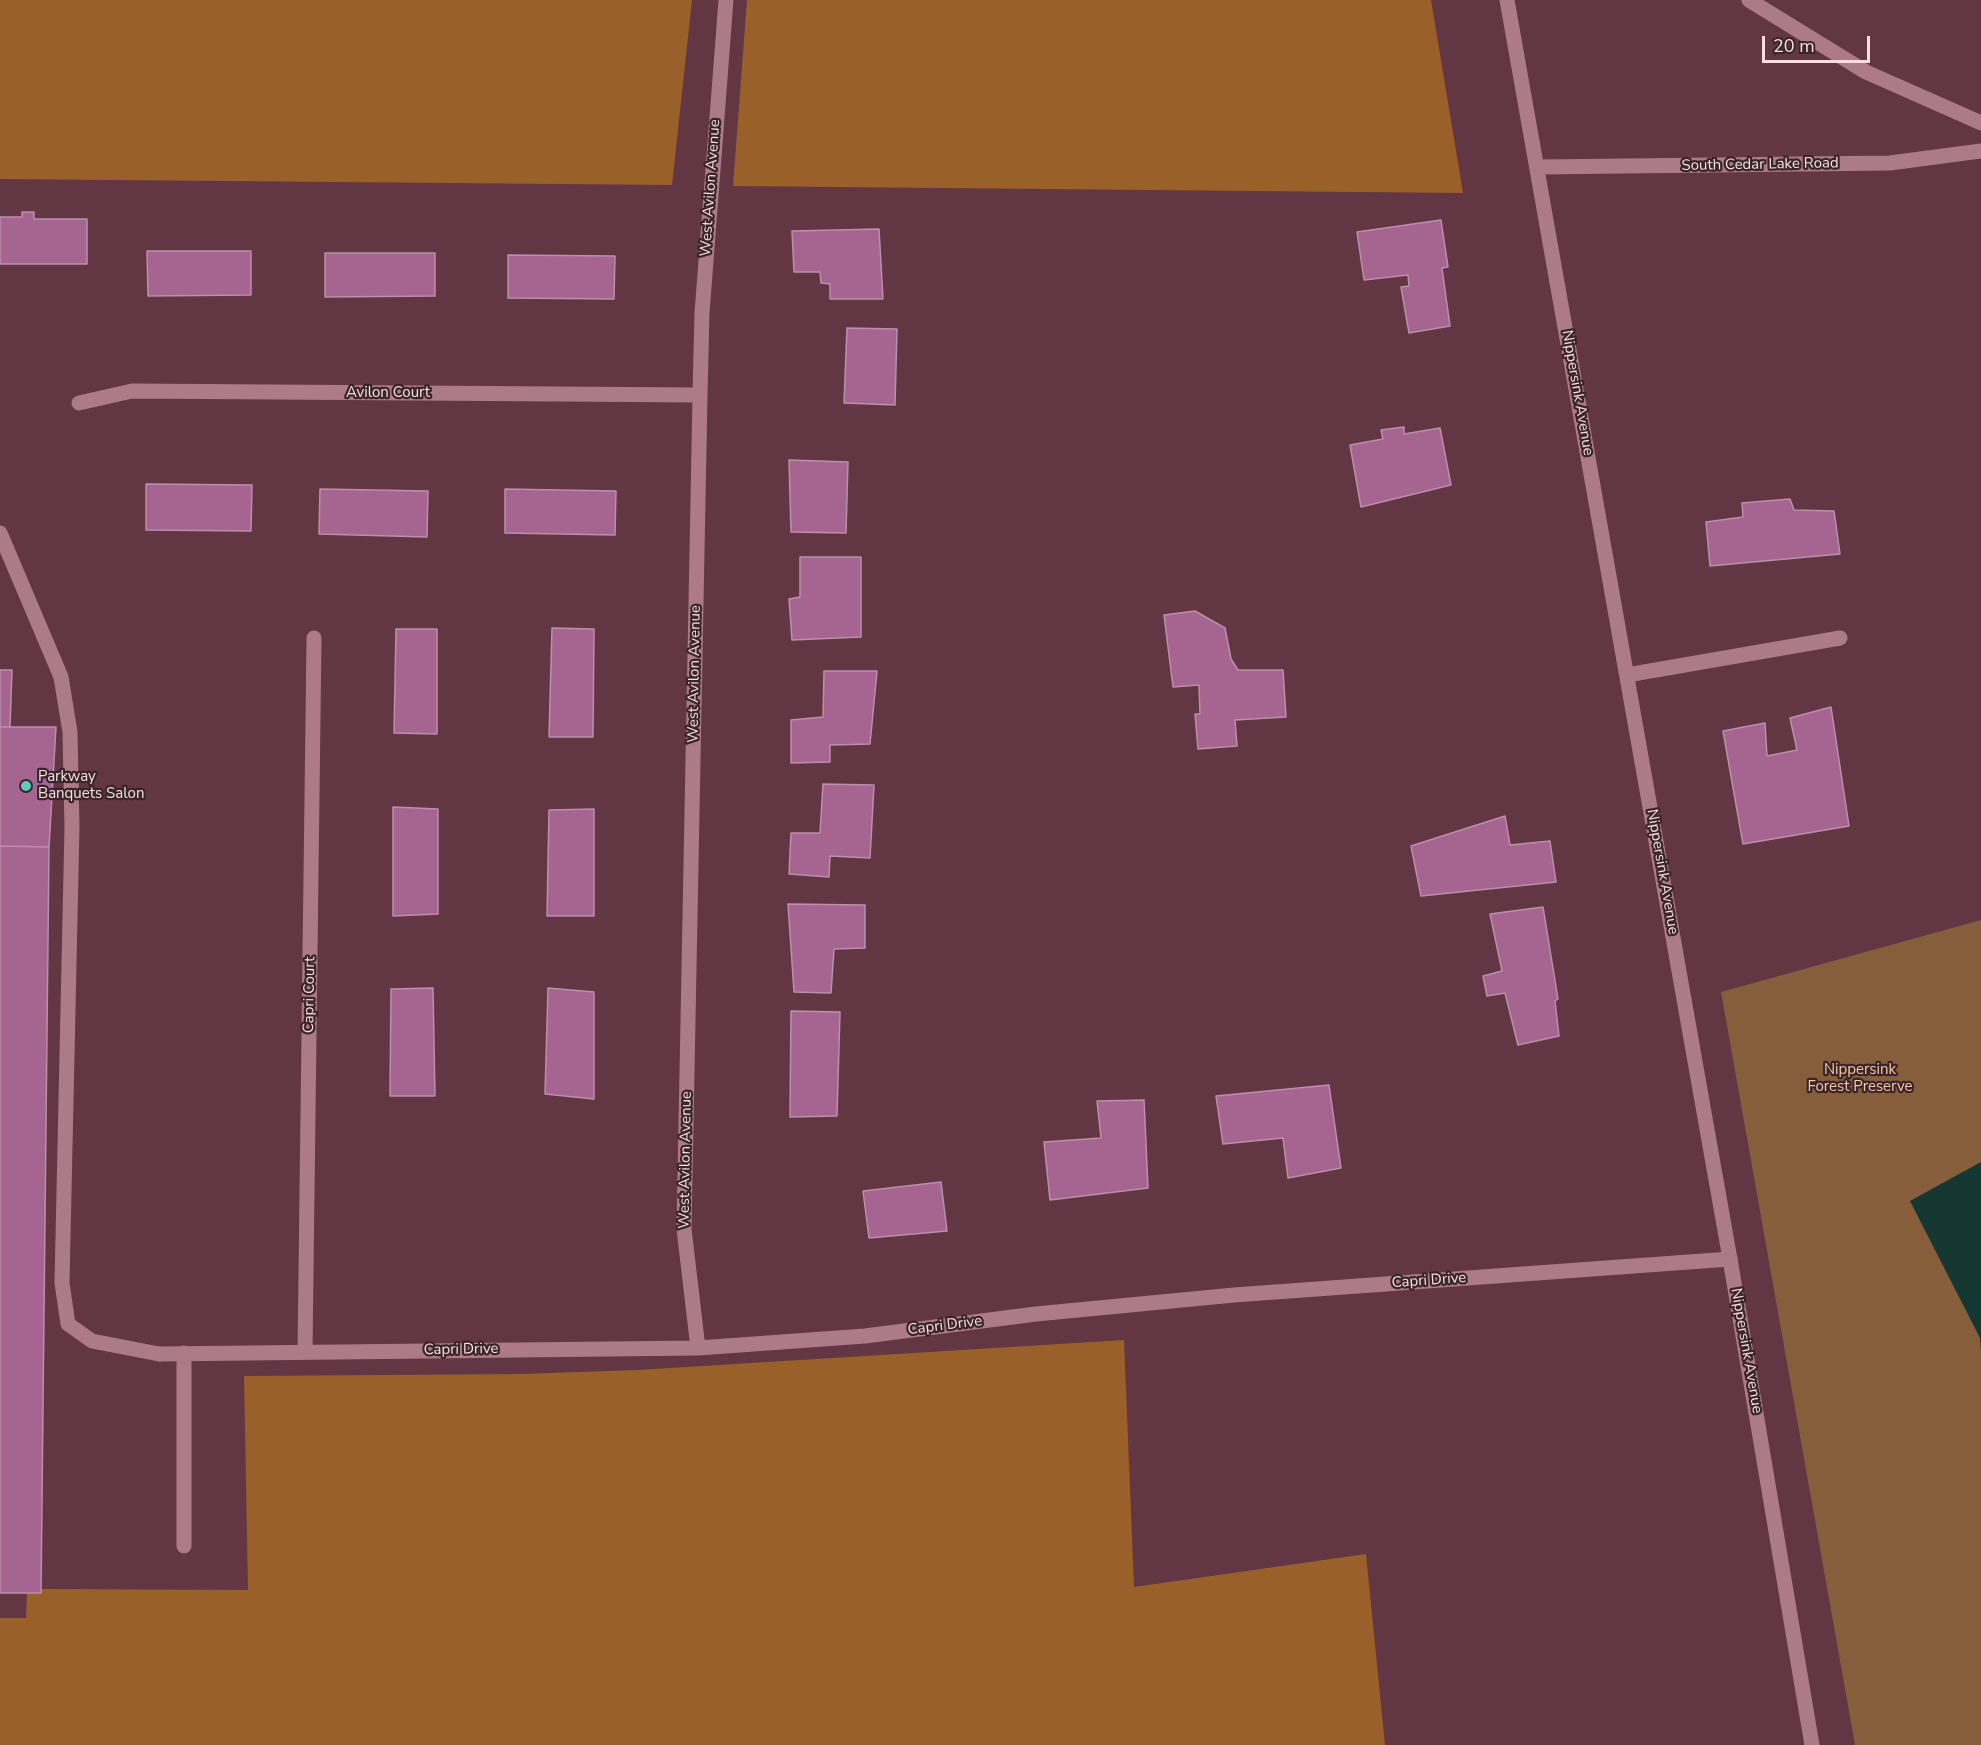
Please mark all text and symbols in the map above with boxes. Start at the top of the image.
scale bar [1765,24,1873,62]
text: 20 m [1773,34,1815,58]
street label: West Avilon Avenue [697,119,725,257]
street label: South Cedar Lake Road [1681,155,1839,175]
street label: Nippersink Avenue [1557,329,1597,457]
street label: Avilon Court [346,384,430,402]
street label: West Avilon Avenue [685,605,705,743]
place label: Parkway Banquets Salon [38,768,144,803]
marker: Parkway Banquets Salon [19,779,33,793]
street label: Nippersink Avenue [1642,808,1682,936]
street label: Capri Court [300,957,320,1033]
park label: Nippersink Forest Preserve [1808,1061,1912,1096]
street label: West Avilon Avenue [676,1091,696,1229]
street label: Capri Drive [1391,1269,1467,1293]
street label: Nippersink Avenue [1726,1287,1766,1415]
street label: Capri Drive [907,1313,983,1339]
street label: Capri Drive [423,1340,499,1360]

